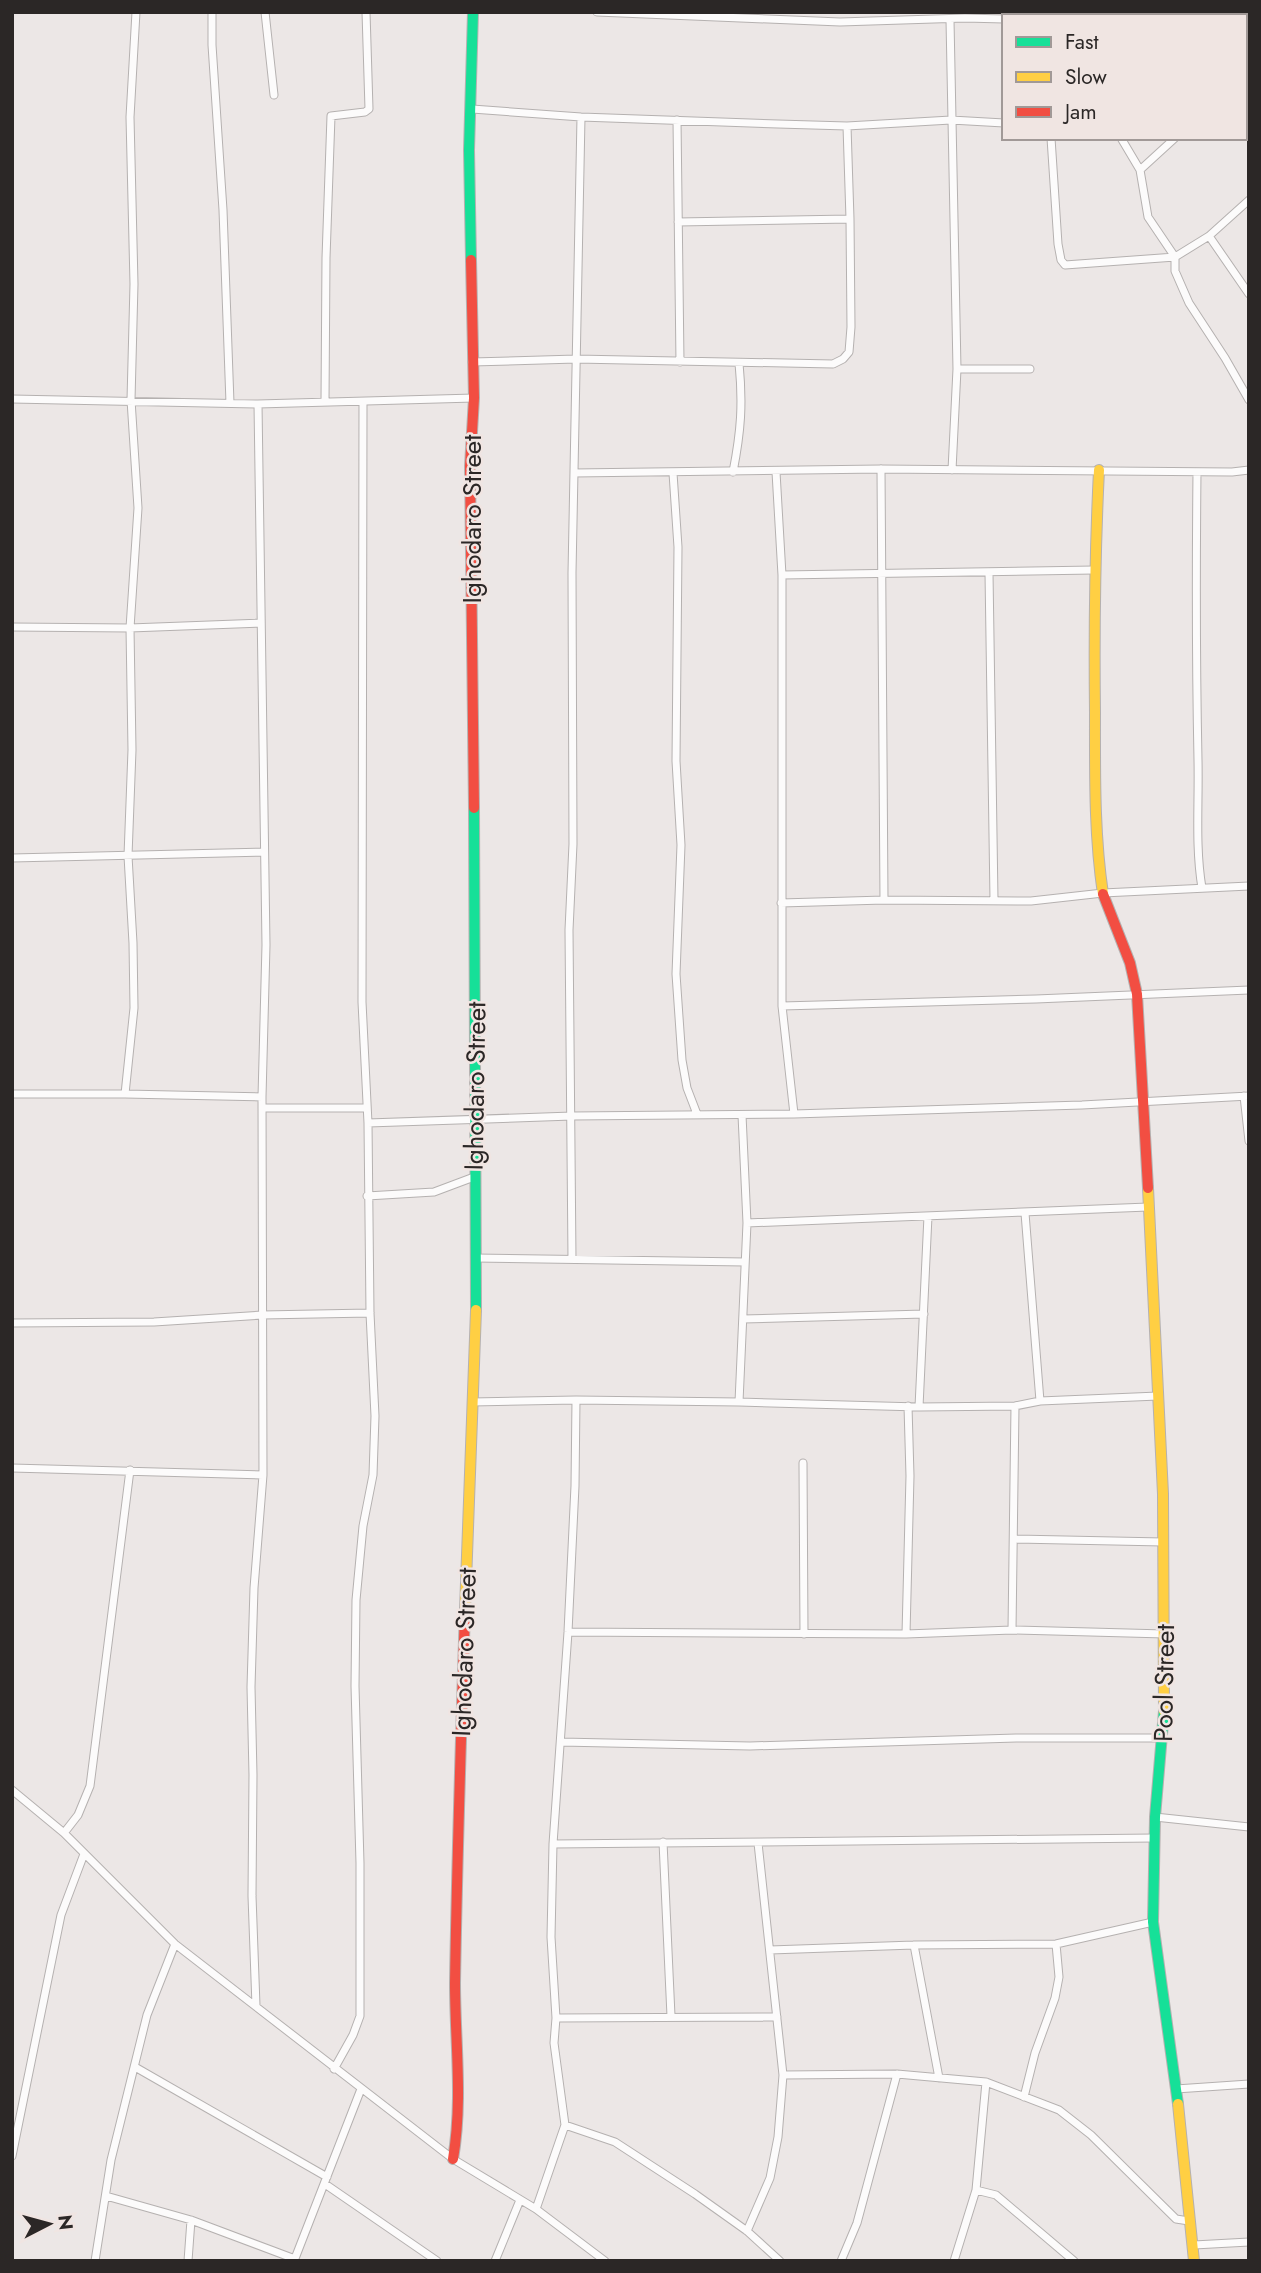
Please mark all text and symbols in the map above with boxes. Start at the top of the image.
legend [1002,14,1247,140]
text: Fast [1065,27,1098,57]
text: Slow [1065,62,1107,92]
text: Jam [1062,97,1097,127]
street label: Ighodaro Street [453,434,491,603]
street label: Ighodaro Street [455,1000,495,1171]
street label: Ighodaro Street [442,1566,486,1737]
street label: Pool Street [1144,1623,1184,1742]
north arrow [14,2189,84,2259]
text: N [51,2213,80,2231]

